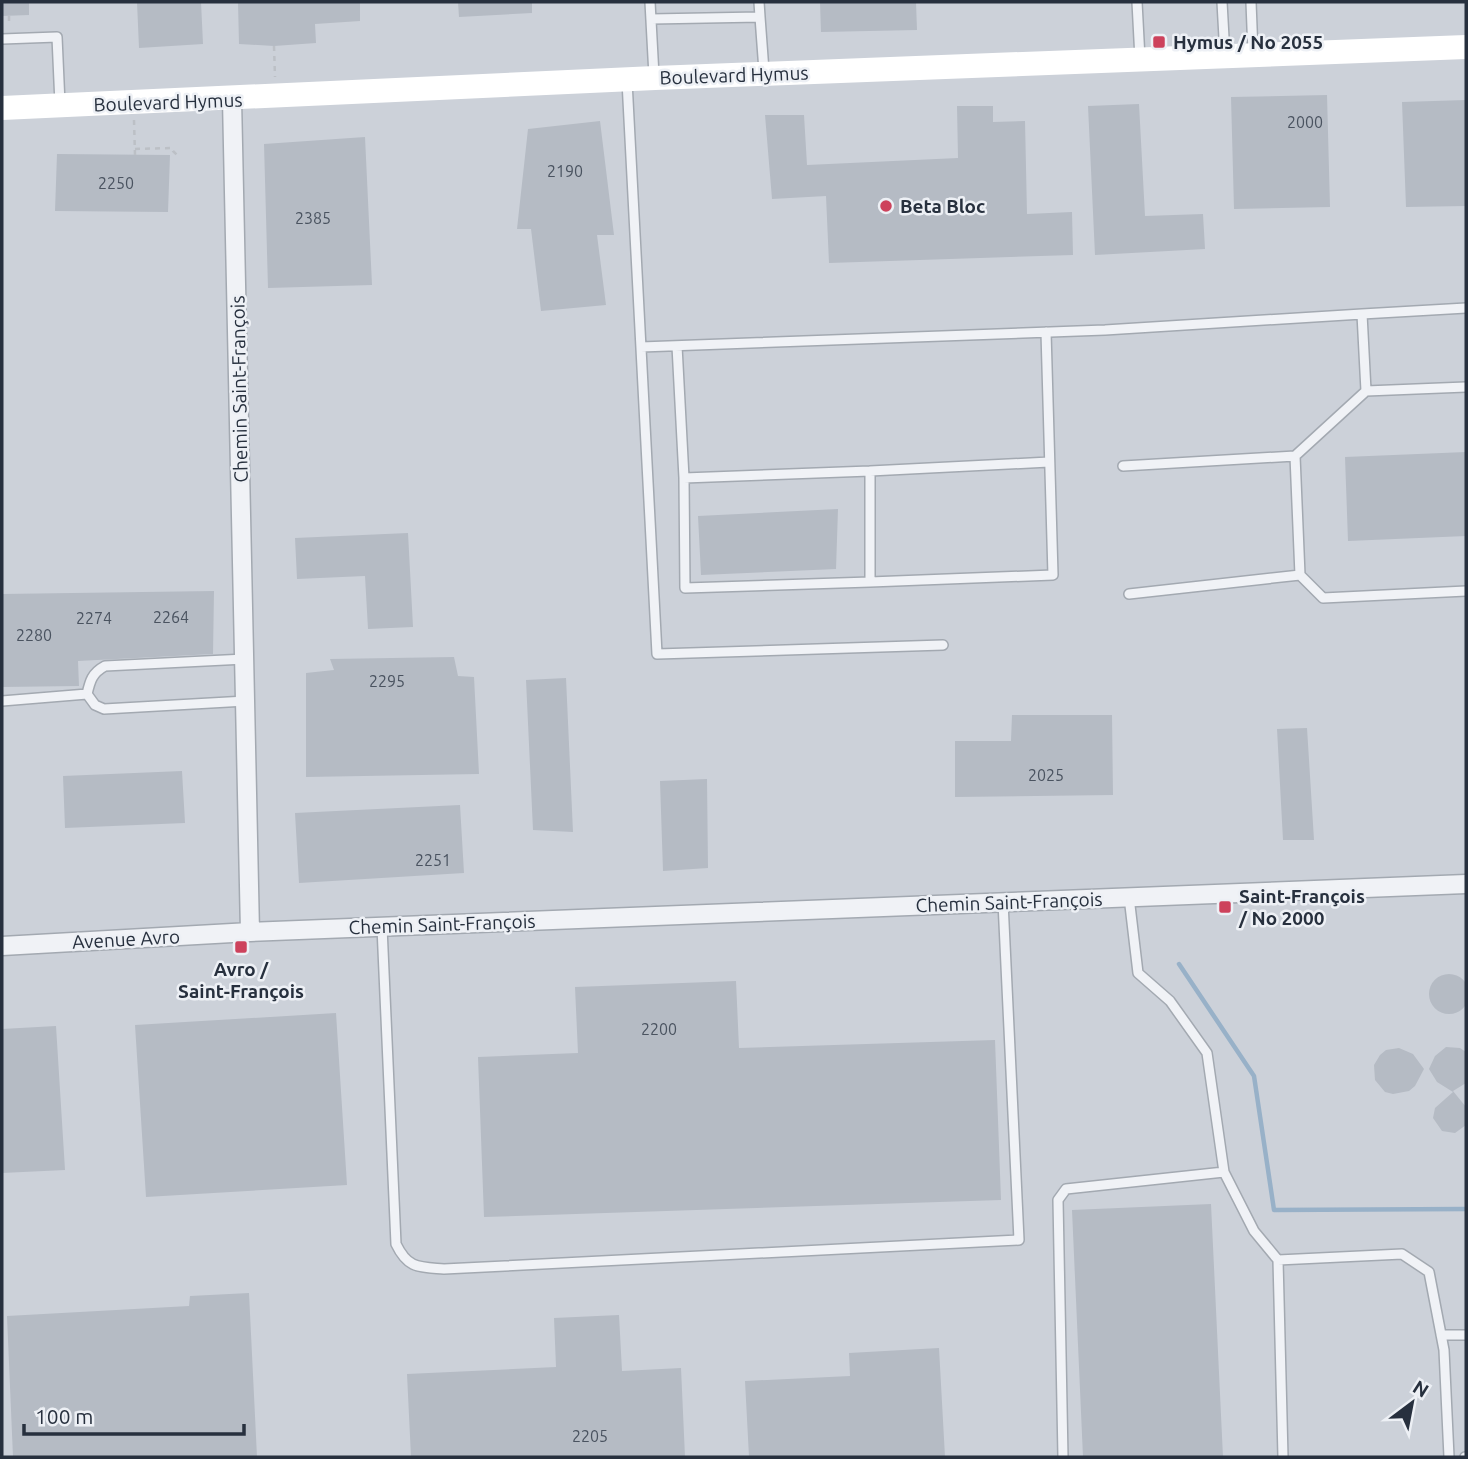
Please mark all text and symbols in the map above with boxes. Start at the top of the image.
place label: Hymus / No 2055 [1173,31,1323,53]
marker: Hymus / No 2055 [1151,34,1167,50]
street label: Boulevard Hymus [659,61,809,89]
street label: Boulevard Hymus [93,88,243,116]
house number: 2000 [1287,113,1323,131]
house number: 2190 [547,162,583,180]
house number: 2250 [98,174,134,192]
place label: Beta Bloc [900,195,985,217]
marker: Beta Bloc [878,198,894,214]
house number: 2385 [295,209,331,227]
street label: Chemin Saint-François [226,295,252,483]
house number: 2264 [153,608,189,626]
house number: 2274 [76,609,112,627]
house number: 2280 [16,626,52,644]
house number: 2295 [369,672,405,690]
house number: 2025 [1028,766,1064,784]
house number: 2251 [415,851,451,869]
place label: Saint-François / No 2000 [1238,885,1365,929]
street label: Chemin Saint-François [915,888,1103,916]
marker: Saint-François / No 2000 [1217,899,1233,915]
street label: Chemin Saint-François [348,910,536,938]
street label: Avenue Avro [71,925,181,953]
marker: Avro / Saint-François [233,939,249,955]
place label: Avro / Saint-François [178,958,304,1002]
house number: 2200 [641,1020,677,1038]
north arrow [1377,1368,1447,1438]
text: N [1409,1375,1433,1402]
scale bar [24,1392,245,1436]
text: 100 m [35,1404,93,1428]
house number: 2205 [572,1427,608,1445]

